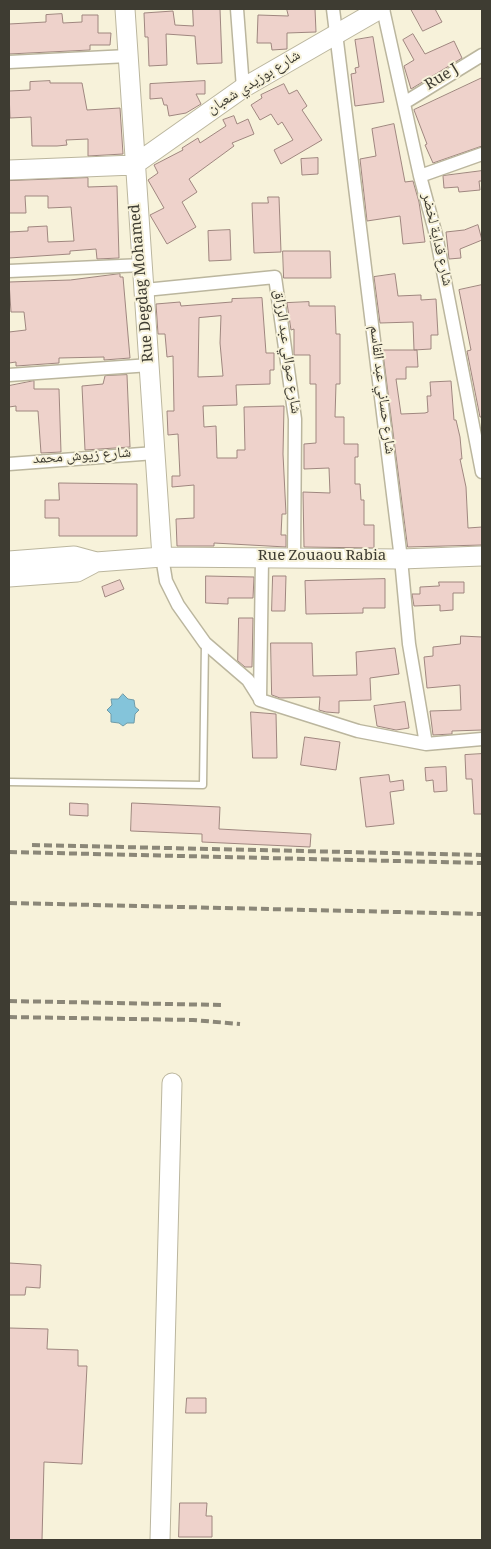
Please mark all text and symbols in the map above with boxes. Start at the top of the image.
street label: شارع بوزيدي شعبان [205,48,305,120]
street label: Rue J [423,62,463,96]
street label: شارع قداية لخضر [416,192,454,288]
street label: Rue Degdag Mohamed [128,203,160,363]
street label: شارع صوالي عبد الرزاق [267,289,303,415]
street label: شارع حساني عبد القاسم [363,325,397,455]
street label: شارع زيوش محمد [32,446,132,470]
street label: Rue Zouaou Rabia [258,549,386,567]

